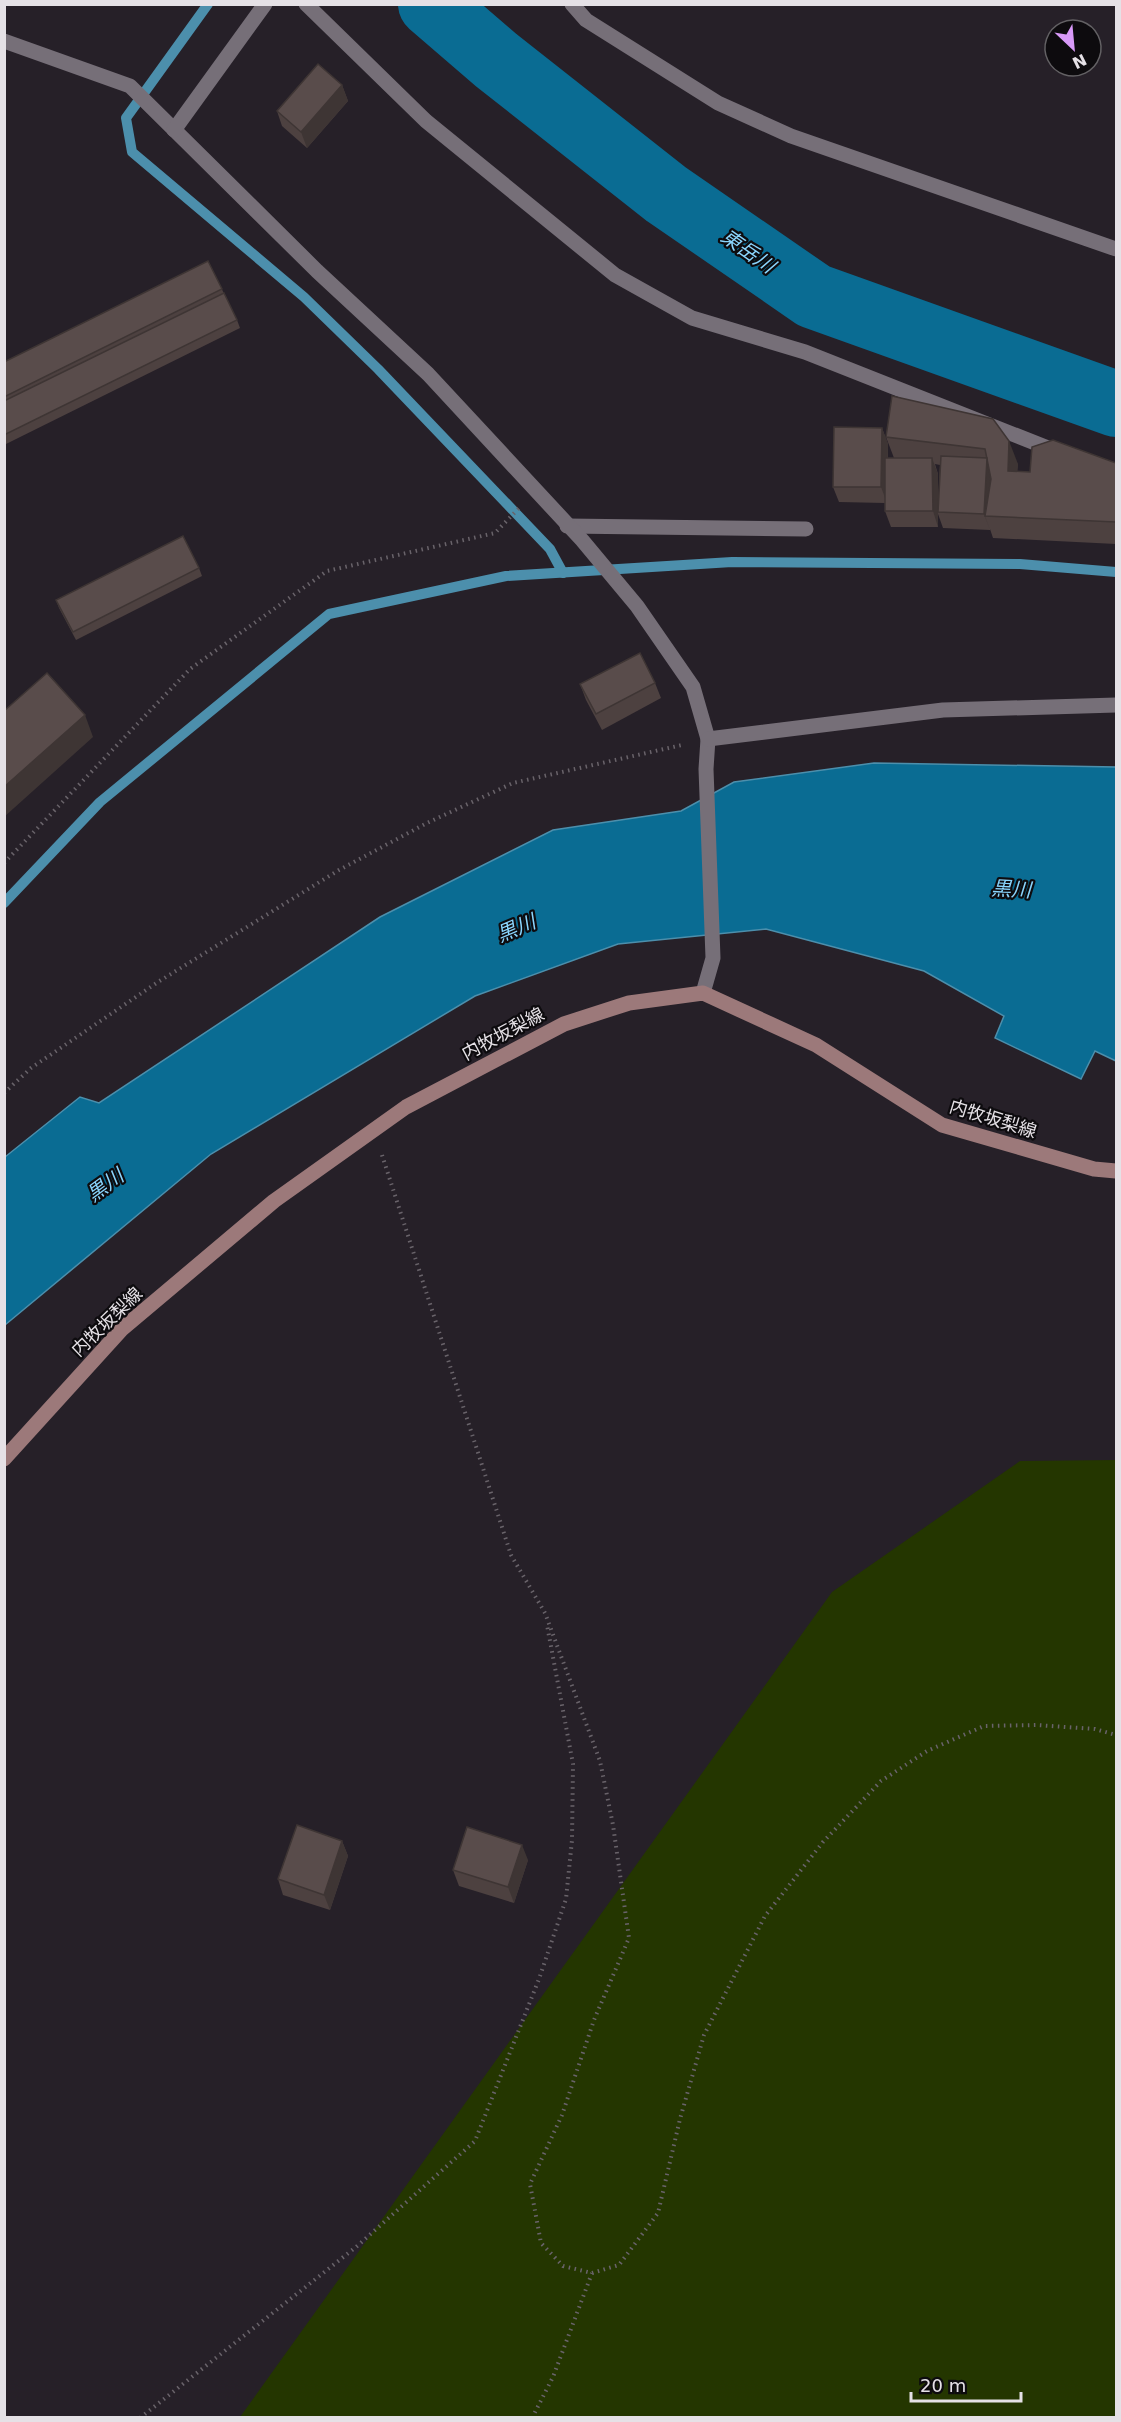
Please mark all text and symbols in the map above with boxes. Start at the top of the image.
north arrow [1043,18,1103,78]
text: N [1069,50,1090,73]
water label: 東岳川 [717,224,781,279]
water label: 黒川 [990,876,1034,902]
water label: 黒川 [493,908,541,947]
street label: 内牧坂梨線 [458,1003,547,1064]
street label: 内牧坂梨線 [947,1095,1039,1142]
water label: 黒川 [82,1162,130,1206]
street label: 内牧坂梨線 [67,1283,146,1360]
scale bar [911,2365,1020,2403]
text: 20 m [920,2375,966,2396]

